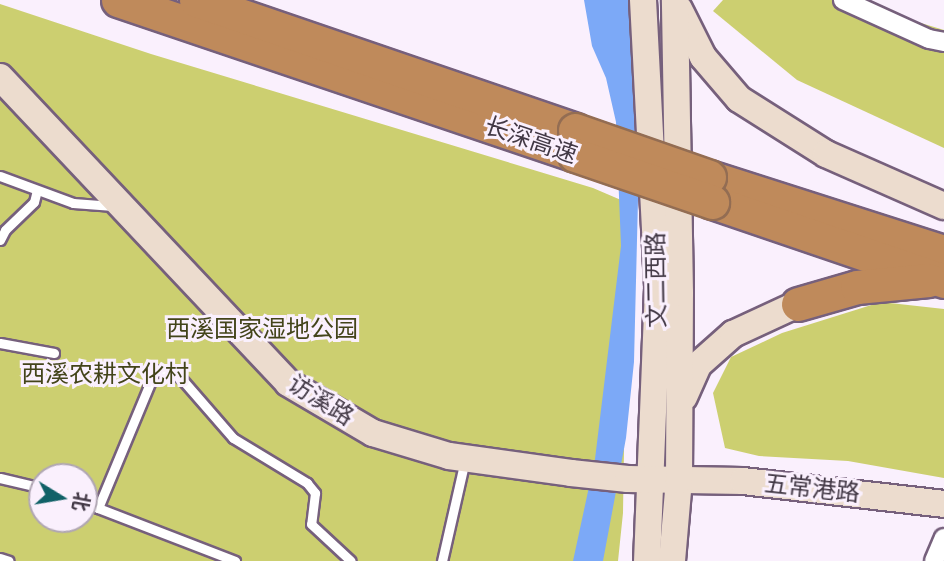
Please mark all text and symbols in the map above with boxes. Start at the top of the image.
street label: 长深高速 [481,111,581,169]
street label: 文二西路 [641,232,671,328]
park label: 西溪国家湿地公园 [166,315,358,343]
park label: 西溪农耕文化村 [21,360,189,388]
street label: 访溪路 [283,369,359,431]
north arrow [28,463,98,533]
street label: 五常港路 [763,469,861,507]
text: 北 [69,490,94,513]

